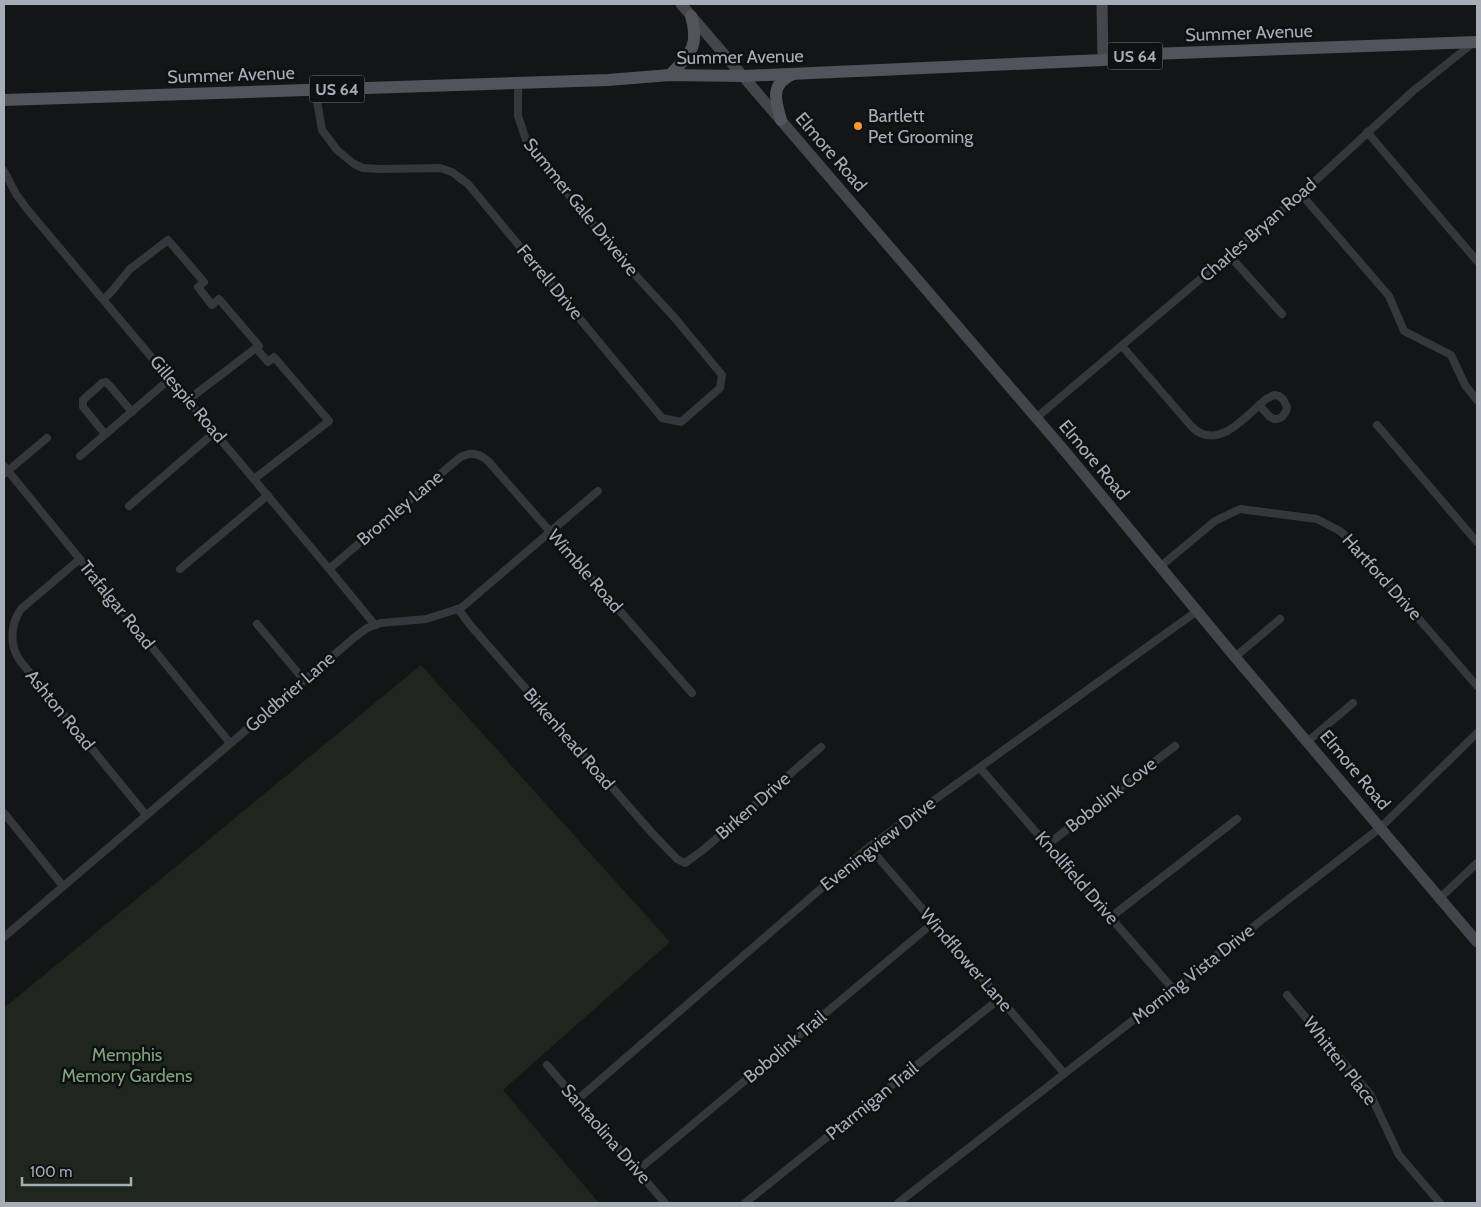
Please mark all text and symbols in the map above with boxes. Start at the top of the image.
street label: Summer Avenue [1185,20,1313,46]
road number: US 64 [1108,42,1162,70]
street label: Summer Avenue [676,45,804,69]
street label: Summer Avenue [167,62,295,88]
road number: US 64 [310,76,364,102]
place label: Bartlett Pet Grooming [868,105,974,148]
street label: Elmore Road [791,108,871,196]
marker: Bartlett Pet Grooming [852,120,864,132]
street label: Summer Gale Driveive [519,134,643,280]
street label: Charles Bryan Road [1195,173,1321,287]
street label: Ferrell Drive [512,240,588,324]
street label: Gillespie Road [145,351,231,447]
street label: Elmore Road [1054,416,1134,504]
street label: Bromley Lane [353,466,447,550]
street label: Wimble Road [543,525,627,617]
street label: Hartford Drive [1338,529,1426,625]
street label: Trafalgar Road [75,556,159,654]
street label: Goldbrier Lane [241,647,339,737]
street label: Ashton Road [21,665,99,755]
street label: Birkenhead Road [519,684,619,794]
street label: Elmore Road [1315,726,1395,814]
street label: Bobolink Cove [1061,753,1161,837]
street label: Birken Drive [711,768,795,844]
street label: Eveningview Drive [816,792,940,896]
street label: Knollfield Drive [1031,827,1123,929]
street label: Windflower Lane [915,904,1017,1016]
street label: Morning Vista Drive [1127,919,1259,1029]
street label: Bobolink Trail [739,1006,831,1088]
street label: Whitten Place [1299,1012,1381,1110]
park label: Memphis Memory Gardens [61,1044,193,1087]
street label: Ptarmigan Trail [821,1057,923,1145]
street label: Santaolina Drive [557,1080,655,1188]
scale bar [22,1154,131,1186]
text: 100 m [30,1163,72,1181]

